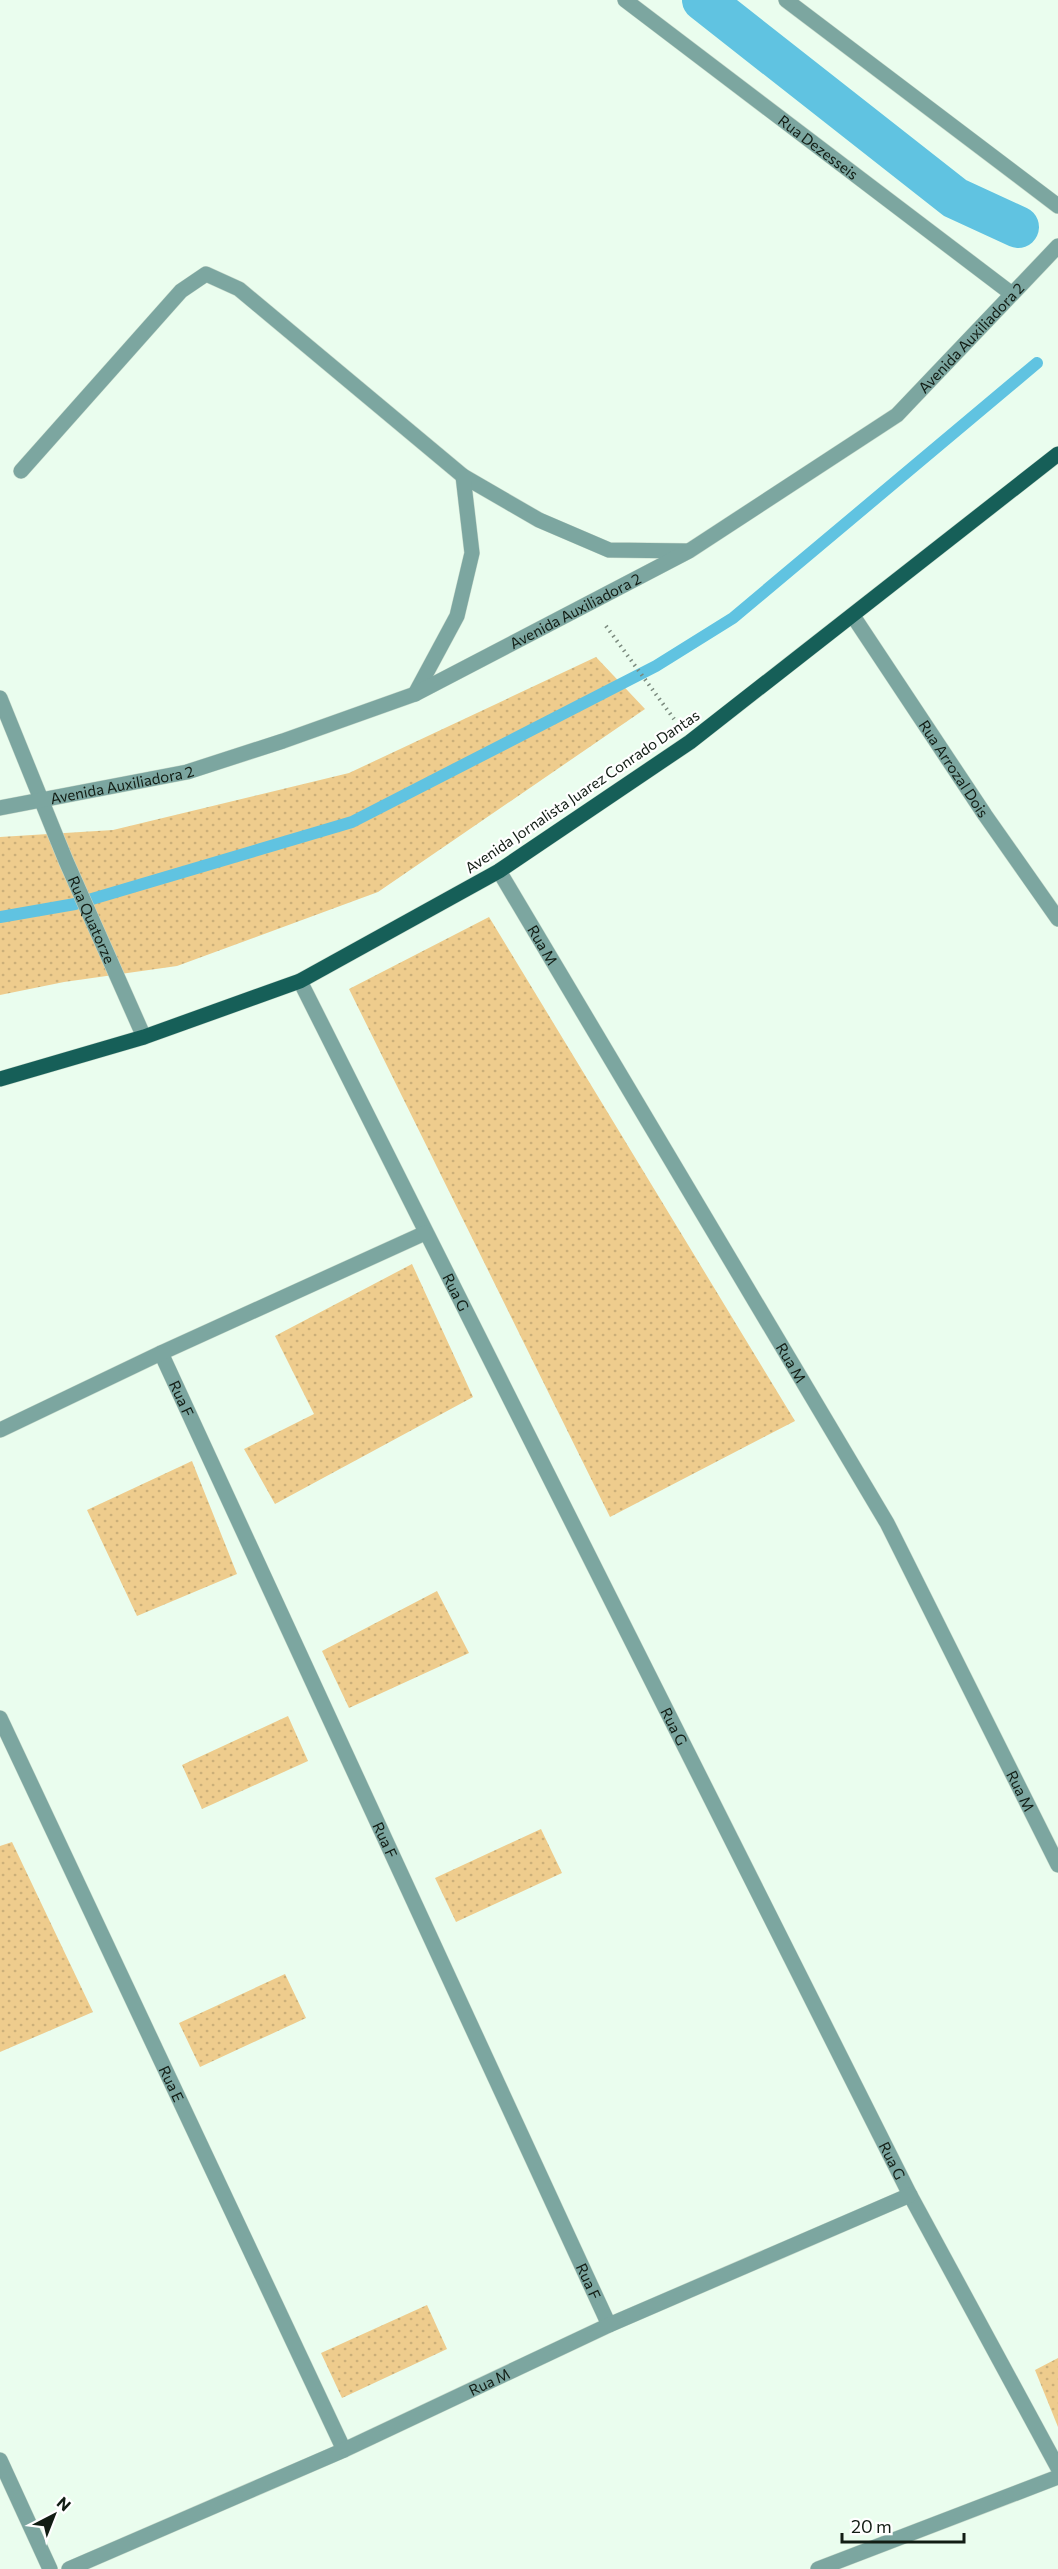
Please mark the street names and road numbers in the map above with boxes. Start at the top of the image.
street label: Rua Dezesseis [775,111,862,183]
street label: Avenida Auxiliadora 2 [914,279,1027,396]
street label: Avenida Auxiliadora 2 [506,569,644,652]
street label: Avenida Jornalista Juarez Conrado Dantas [461,705,703,876]
street label: Rua Arrozal Dois [915,716,993,821]
street label: Avenida Auxiliadora 2 [49,761,196,807]
street label: Rua Quatorze [65,873,119,966]
street label: Rua M [524,922,562,968]
street label: Rua G [439,1270,473,1314]
street label: Rua M [773,1339,810,1386]
street label: Rua F [166,1378,198,1419]
street label: Rua G [657,1704,691,1748]
street label: Rua M [1003,1767,1039,1814]
street label: Rua F [369,1819,401,1861]
street label: Rua E [156,2063,188,2105]
street label: Rua G [876,2139,910,2182]
street label: Rua F [573,2260,605,2302]
street label: Rua M [466,2364,513,2399]

